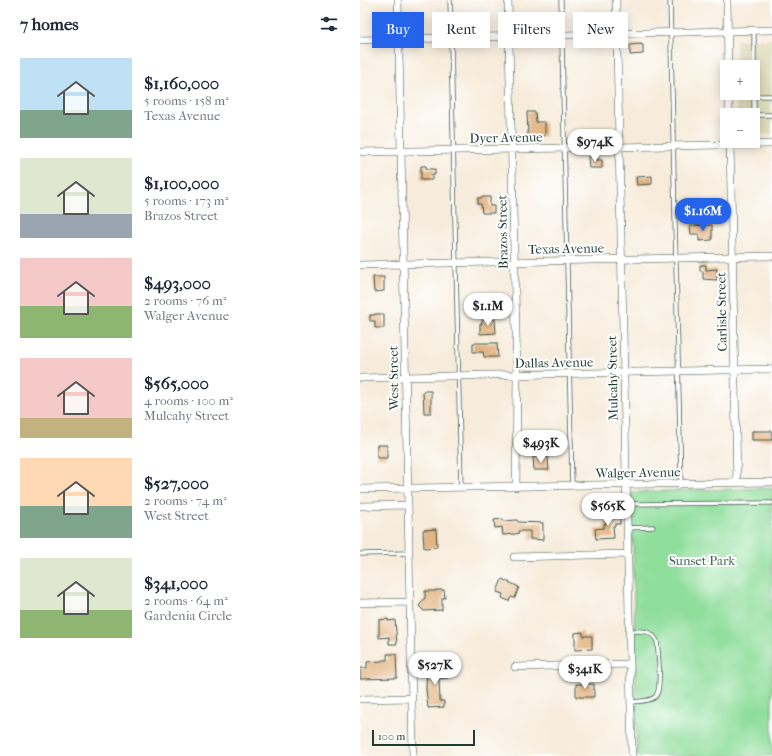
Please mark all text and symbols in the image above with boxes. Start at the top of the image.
chip: Buy [372,12,424,48]
chip: Rent [432,12,490,48]
chip: Filters [498,12,565,48]
chip: New [573,12,628,48]
icon: filters [318,13,340,35]
text: 7 homes [20,14,79,34]
map controls [720,60,760,148]
button: + [720,60,760,100]
text: $1,160,000 [144,73,219,93]
icon: home [52,74,100,122]
text: 5 rooms · 158 m² [144,93,229,108]
text: Texas Avenue [144,108,220,123]
button: − [720,108,760,148]
street label: Dyer Avenue [469,129,543,146]
pin: $974K [567,129,623,163]
text: $974K [576,134,614,149]
text: $1,100,000 [144,173,219,193]
icon: home [52,174,100,222]
text: 5 rooms · 173 m² [144,193,228,208]
street label: Brazos Street [494,194,511,269]
pin: $1.16M [670,198,736,232]
text: $1.16M [684,203,722,218]
text: Brazos Street [144,208,218,223]
street label: Texas Avenue [528,240,605,257]
street label: Carlisle Street [713,272,730,352]
text: $493,000 [144,273,211,293]
icon: home [52,274,100,322]
text: 2 rooms · 76 m² [144,293,226,308]
pin: $1.1M [460,293,516,327]
text: $1.1M [473,298,503,313]
text: Walger Avenue [144,308,229,323]
street label: Mulcahy Street [604,335,621,421]
street label: West Street [385,345,402,412]
street label: Dallas Avenue [515,354,594,371]
text: $565,000 [144,373,209,393]
icon: home [52,374,100,422]
text: 4 rooms · 100 m² [144,393,233,408]
text: Mulcahy Street [144,408,229,423]
pin: $493K [513,430,569,464]
text: $493K [523,435,559,450]
street label: Walger Avenue [594,464,681,481]
text: $527,000 [144,473,209,493]
icon: home [52,474,100,522]
text: 2 rooms · 74 m² [144,493,227,508]
pin: $565K [580,493,636,527]
text: $565K [591,498,625,513]
text: West Street [144,508,209,523]
park label: Sunset Park [669,553,735,568]
text: $341,000 [144,573,208,593]
icon: home [52,574,100,622]
text: 2 rooms · 64 m² [144,593,228,608]
text: Gardenia Circle [144,608,232,623]
pin: $527K [407,652,463,686]
pin: $341K [557,656,613,690]
text: $527K [417,657,453,672]
text: $341K [568,661,602,676]
scale bar [372,728,475,747]
text: 100 m [378,730,406,743]

